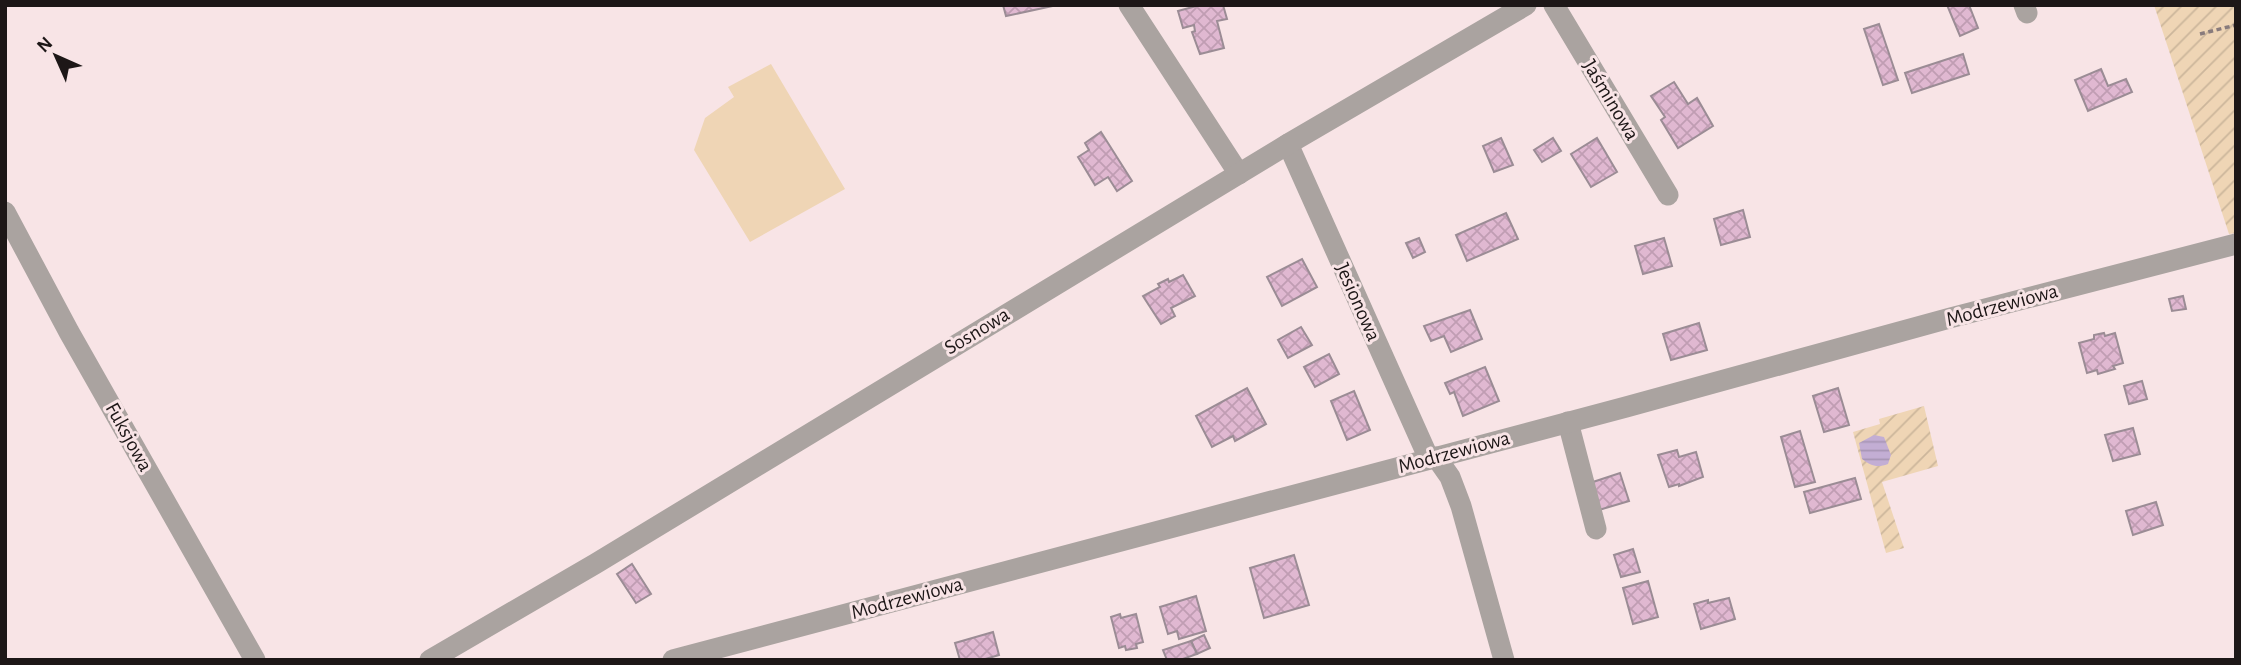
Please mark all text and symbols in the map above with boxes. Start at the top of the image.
north arrow [21,21,91,91]
text: N [34,34,56,56]
street label: Jaśminowa [1579,56,1643,144]
street label: Jesionowa [1332,260,1385,344]
street label: Modrzewiowa [1944,280,2061,330]
street label: Sosnowa [941,303,1013,359]
street label: Fuksjowa [102,399,157,475]
street label: Modrzewiowa [1396,427,1513,477]
street label: Modrzewiowa [849,573,966,623]

